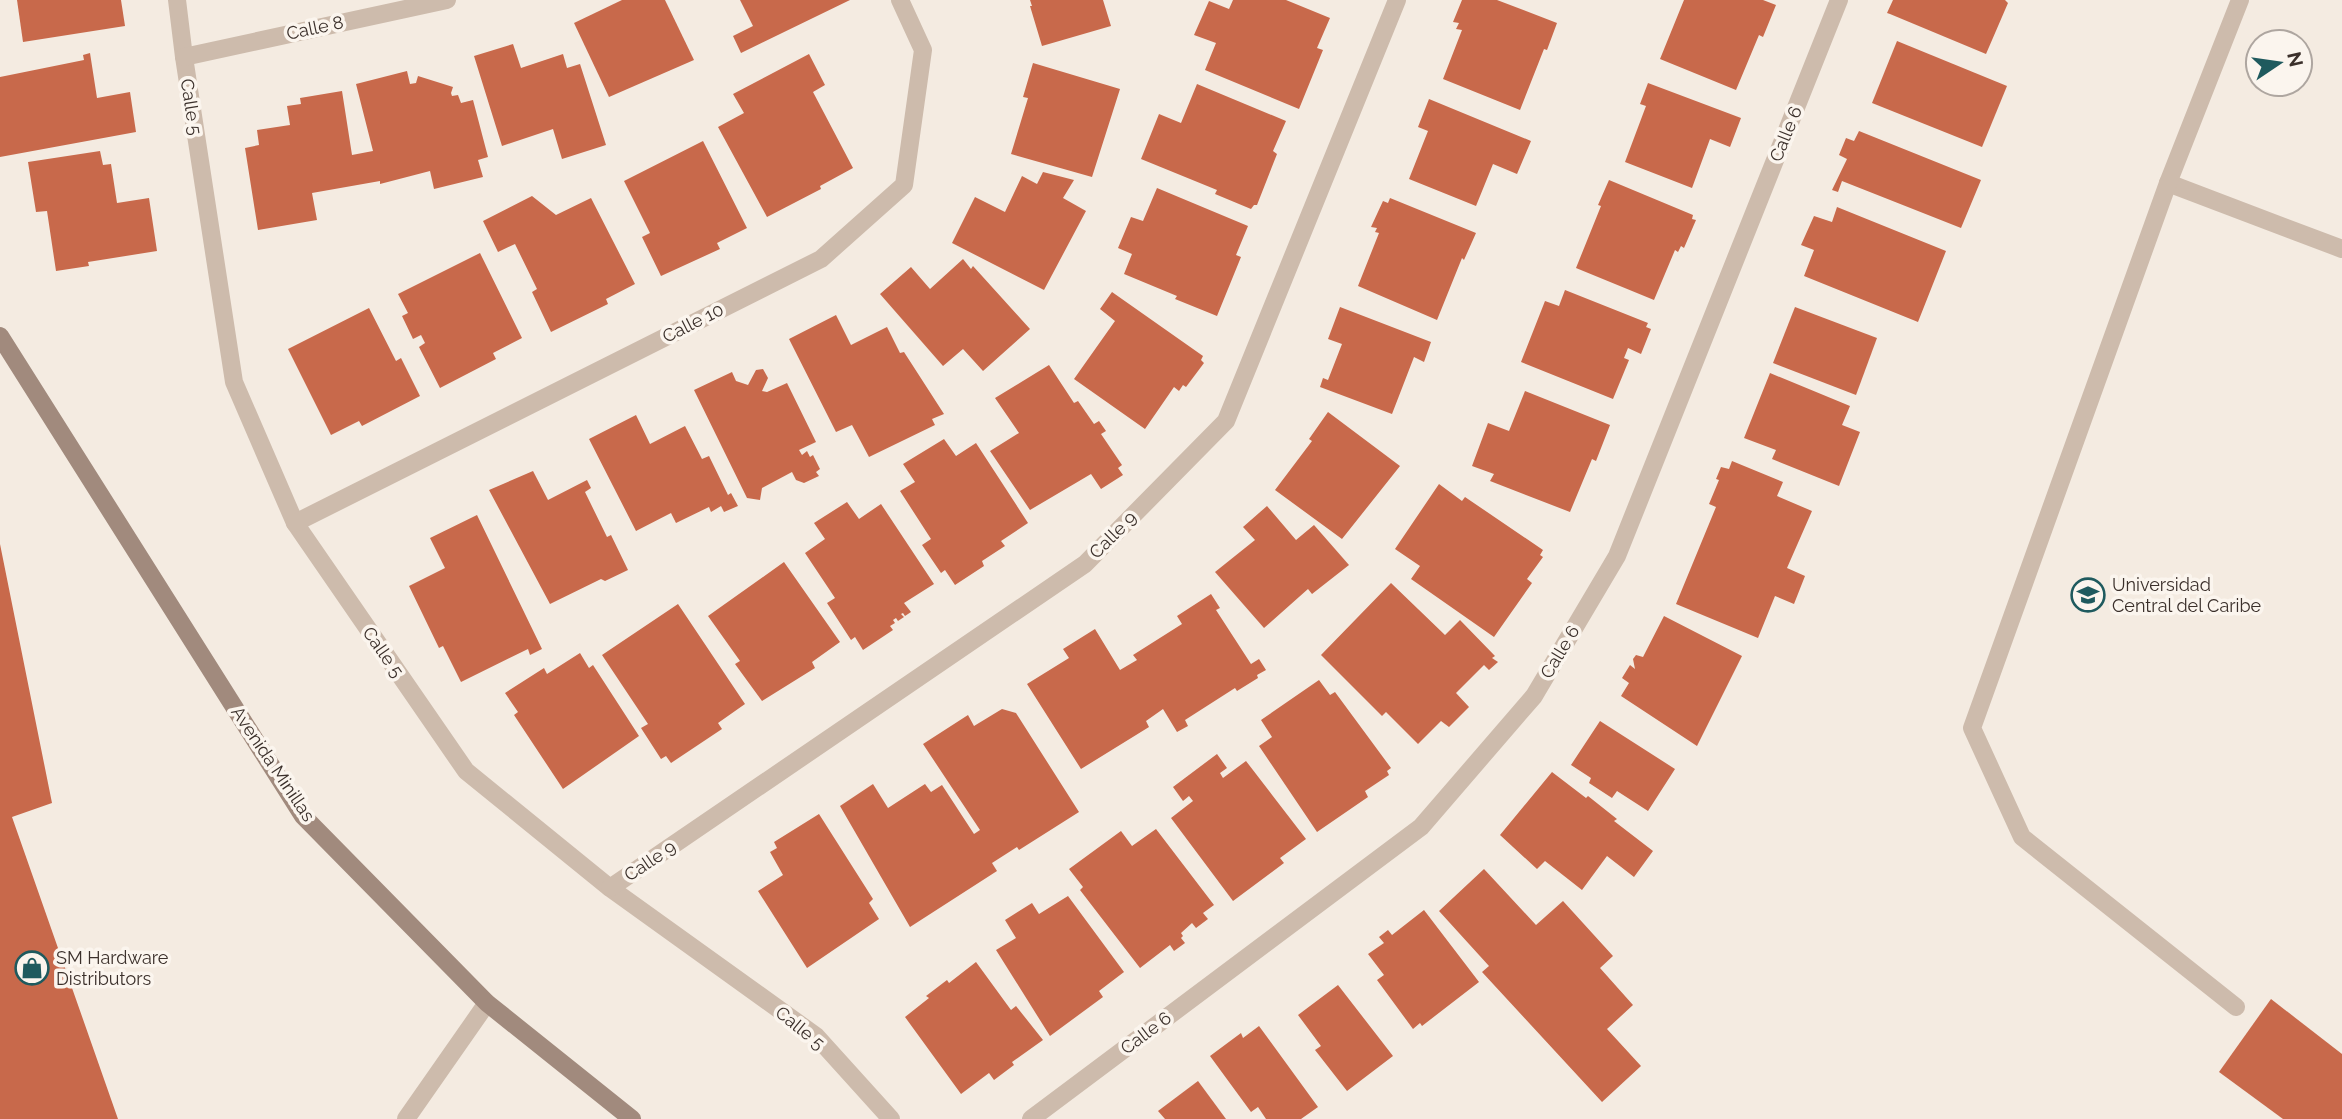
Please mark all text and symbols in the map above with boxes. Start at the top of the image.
street label: Calle 8 [284,11,345,44]
north arrow [2244,28,2314,98]
text: N [2283,50,2308,69]
street label: Calle 5 [177,77,206,137]
street label: Calle 6 [1765,103,1806,165]
street label: Calle 10 [659,298,727,347]
street label: Calle 9 [1085,507,1140,562]
place label: Universidad Central del Caribe [2112,574,2262,616]
school or university icon: Universidad Central del Caribe [2069,576,2107,614]
street label: Calle 6 [1536,621,1584,682]
street label: Calle 5 [358,622,408,681]
street label: Avenida Minillas [227,702,320,825]
street label: Calle 9 [620,836,679,885]
place label: SM Hardware Distributors [56,947,169,989]
shop icon: SM Hardware Distributors [13,949,51,987]
street label: Calle 5 [772,1002,829,1054]
street label: Calle 6 [1116,1007,1175,1058]

